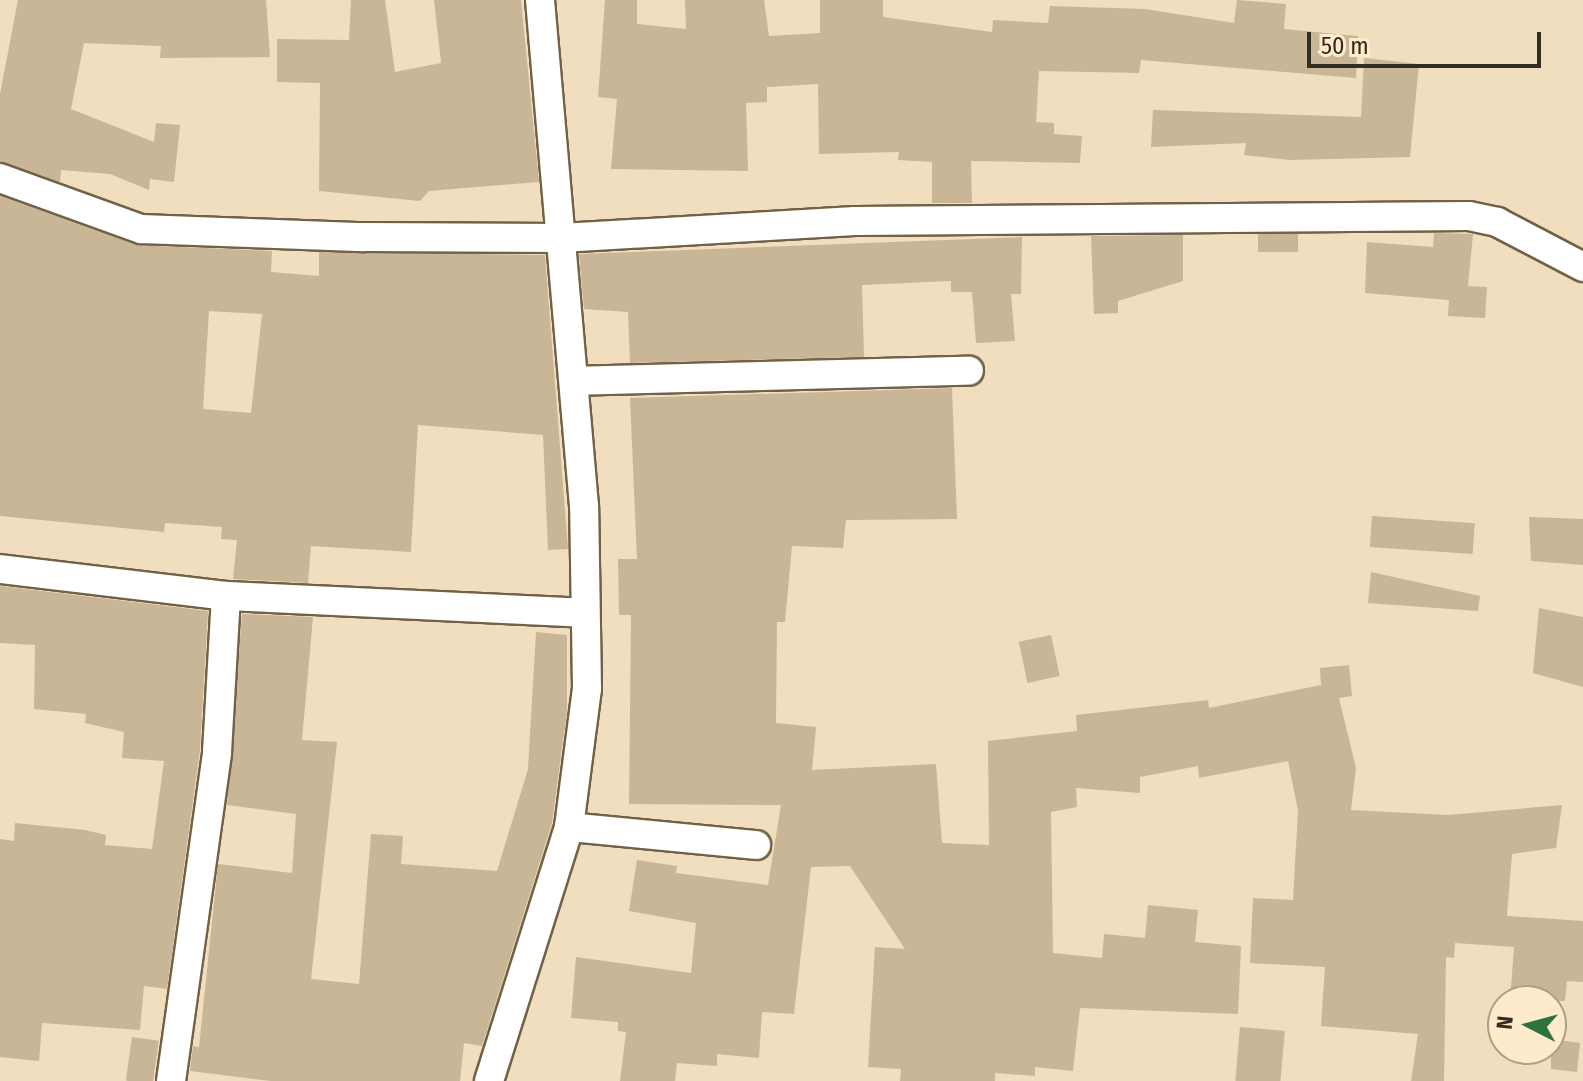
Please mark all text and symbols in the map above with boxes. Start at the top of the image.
scale bar [1311,16,1545,66]
text: 50 m [1321,32,1369,60]
north arrow [1487,985,1567,1065]
text: N [1491,1015,1519,1031]

